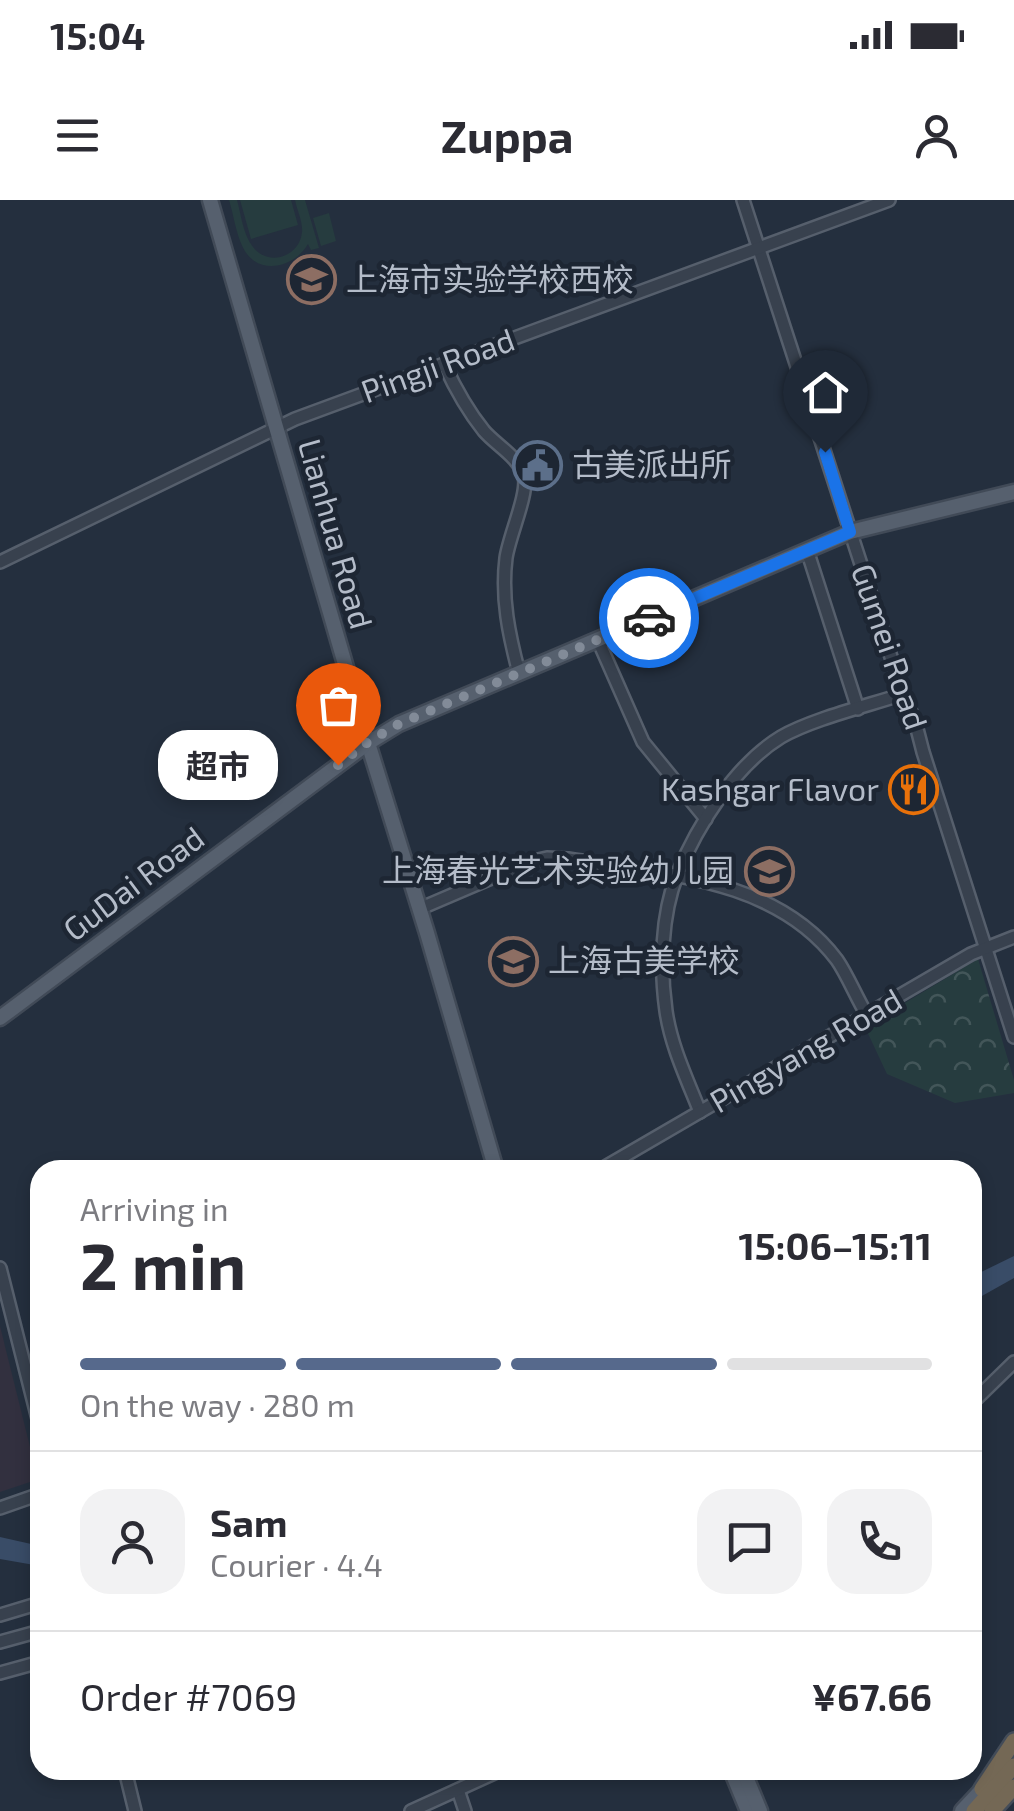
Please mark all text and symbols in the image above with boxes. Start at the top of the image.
text: 15:04 [50,12,145,58]
icon: menu [50,108,105,163]
text: Zuppa [441,108,573,162]
icon: person [909,108,964,163]
school or university icon: 上海市实验学校西校 [285,254,337,306]
place label: 上海市实验学校西校 [346,259,634,297]
street label: Pingji Road [356,319,519,410]
pin [783,350,868,453]
icon: home [798,365,853,420]
street label: Lianhua Road [292,434,382,633]
public building icon: 古美派出所 [511,439,563,491]
place label: 古美派出所 [572,444,732,482]
street label: Gumei Road [845,559,937,734]
courier [599,568,699,668]
icon: car [622,591,677,646]
pin [296,663,381,766]
icon: bag [311,678,366,733]
callout: 超市 [158,730,278,800]
text: 超市 [186,746,250,784]
restaurant icon: Kashgar Flavor [888,764,940,816]
place label: Kashgar Flavor [661,769,879,807]
street label: GuDai Road [55,817,210,948]
school or university icon: 上海春光艺术实验幼儿园 [743,845,795,897]
place label: 上海春光艺术实验幼儿园 [382,850,734,888]
school or university icon: 上海古美学校 [487,935,539,987]
place label: 上海古美学校 [548,940,740,978]
street label: Pingyang Road [702,979,908,1119]
text: Arriving in [80,1189,229,1227]
text: 15:06–15:11 [738,1222,932,1268]
text: 2 min [80,1225,246,1303]
text: On the way · 280 m [80,1385,355,1423]
button: person [80,1489,185,1594]
button: chat [697,1489,802,1594]
button: phone [827,1489,932,1594]
text: Sam [210,1499,287,1545]
text: Courier · 4.4 [210,1545,383,1583]
text: Order #7069 [80,1673,297,1719]
text: ¥67.66 [812,1673,932,1719]

